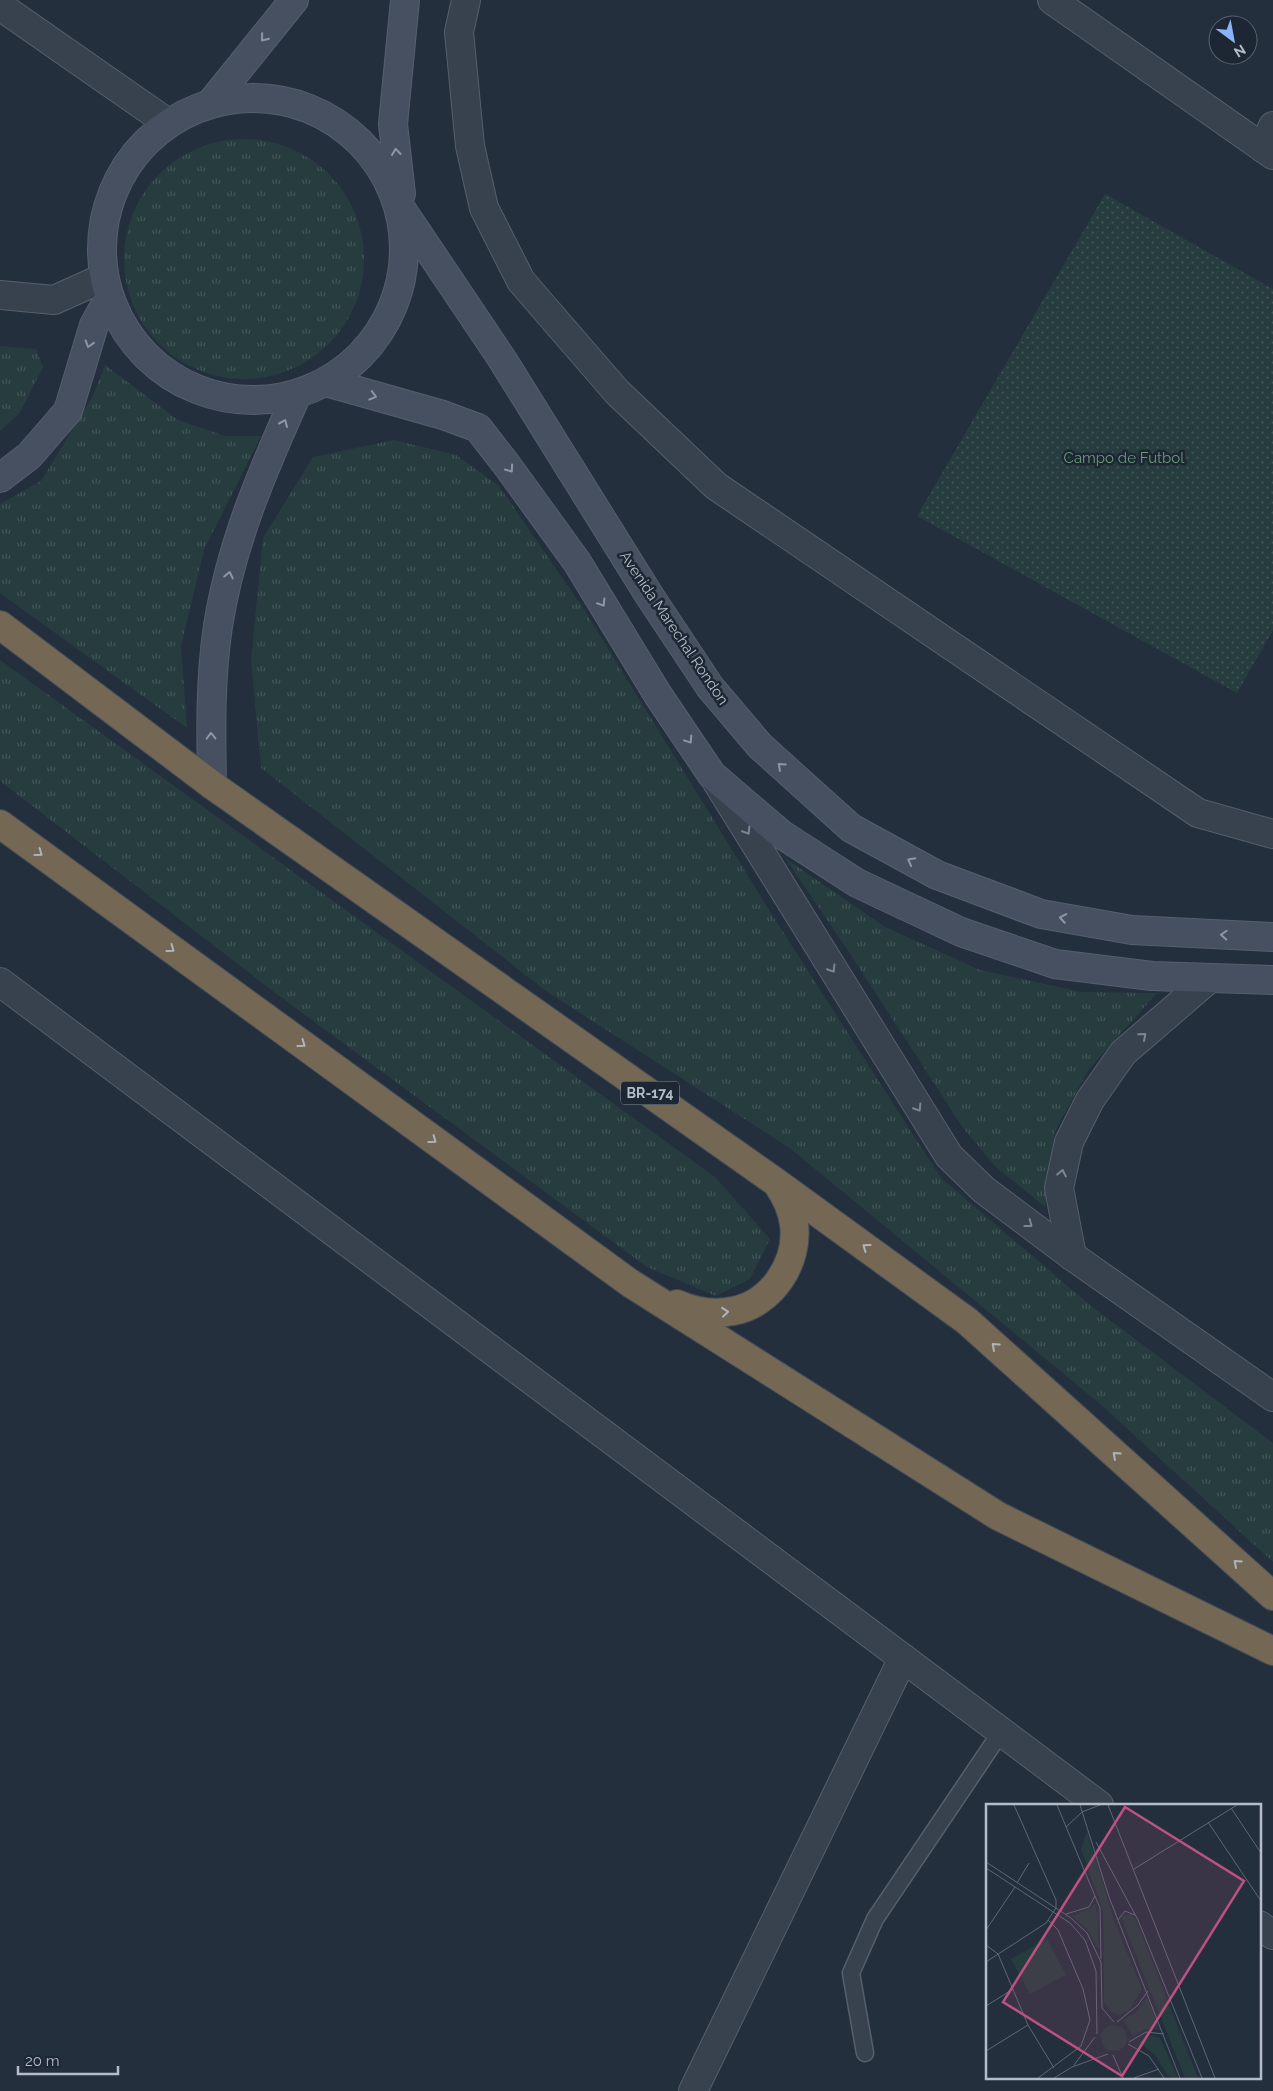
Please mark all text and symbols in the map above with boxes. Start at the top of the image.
north arrow [1208,15,1258,65]
one-way arrow [261,32,269,41]
text: N [1231,41,1249,61]
one-way arrow [391,147,402,155]
one-way arrow [84,339,94,348]
one-way arrow [368,390,376,400]
one-way arrow [278,419,288,428]
park label: Campo de Futbol [1064,449,1185,467]
one-way arrow [504,463,513,473]
street label: Avenida Marechal Rondon [616,548,732,708]
one-way arrow [223,571,234,580]
one-way arrow [596,598,605,607]
one-way arrow [206,732,216,740]
one-way arrow [683,735,692,744]
one-way arrow [778,762,787,771]
one-way arrow [740,826,750,835]
one-way arrow [33,847,43,856]
one-way arrow [908,857,917,867]
one-way arrow [1059,913,1067,923]
one-way arrow [1220,929,1228,940]
one-way arrow [165,943,174,951]
one-way arrow [826,964,836,973]
one-way arrow [1137,1033,1146,1042]
one-way arrow [296,1038,306,1047]
road number: BR-174 [621,1082,679,1104]
one-way arrow [911,1102,921,1111]
one-way arrow [427,1134,437,1143]
one-way arrow [1056,1169,1067,1178]
one-way arrow [1023,1218,1032,1226]
one-way arrow [863,1245,872,1253]
one-way arrow [721,1307,729,1318]
one-way arrow [991,1343,1000,1352]
one-way arrow [1112,1452,1121,1461]
one-way arrow [1233,1560,1242,1569]
inset map [986,1804,1260,2078]
scale bar [18,2044,118,2076]
text: 20 m [25,2052,60,2070]

